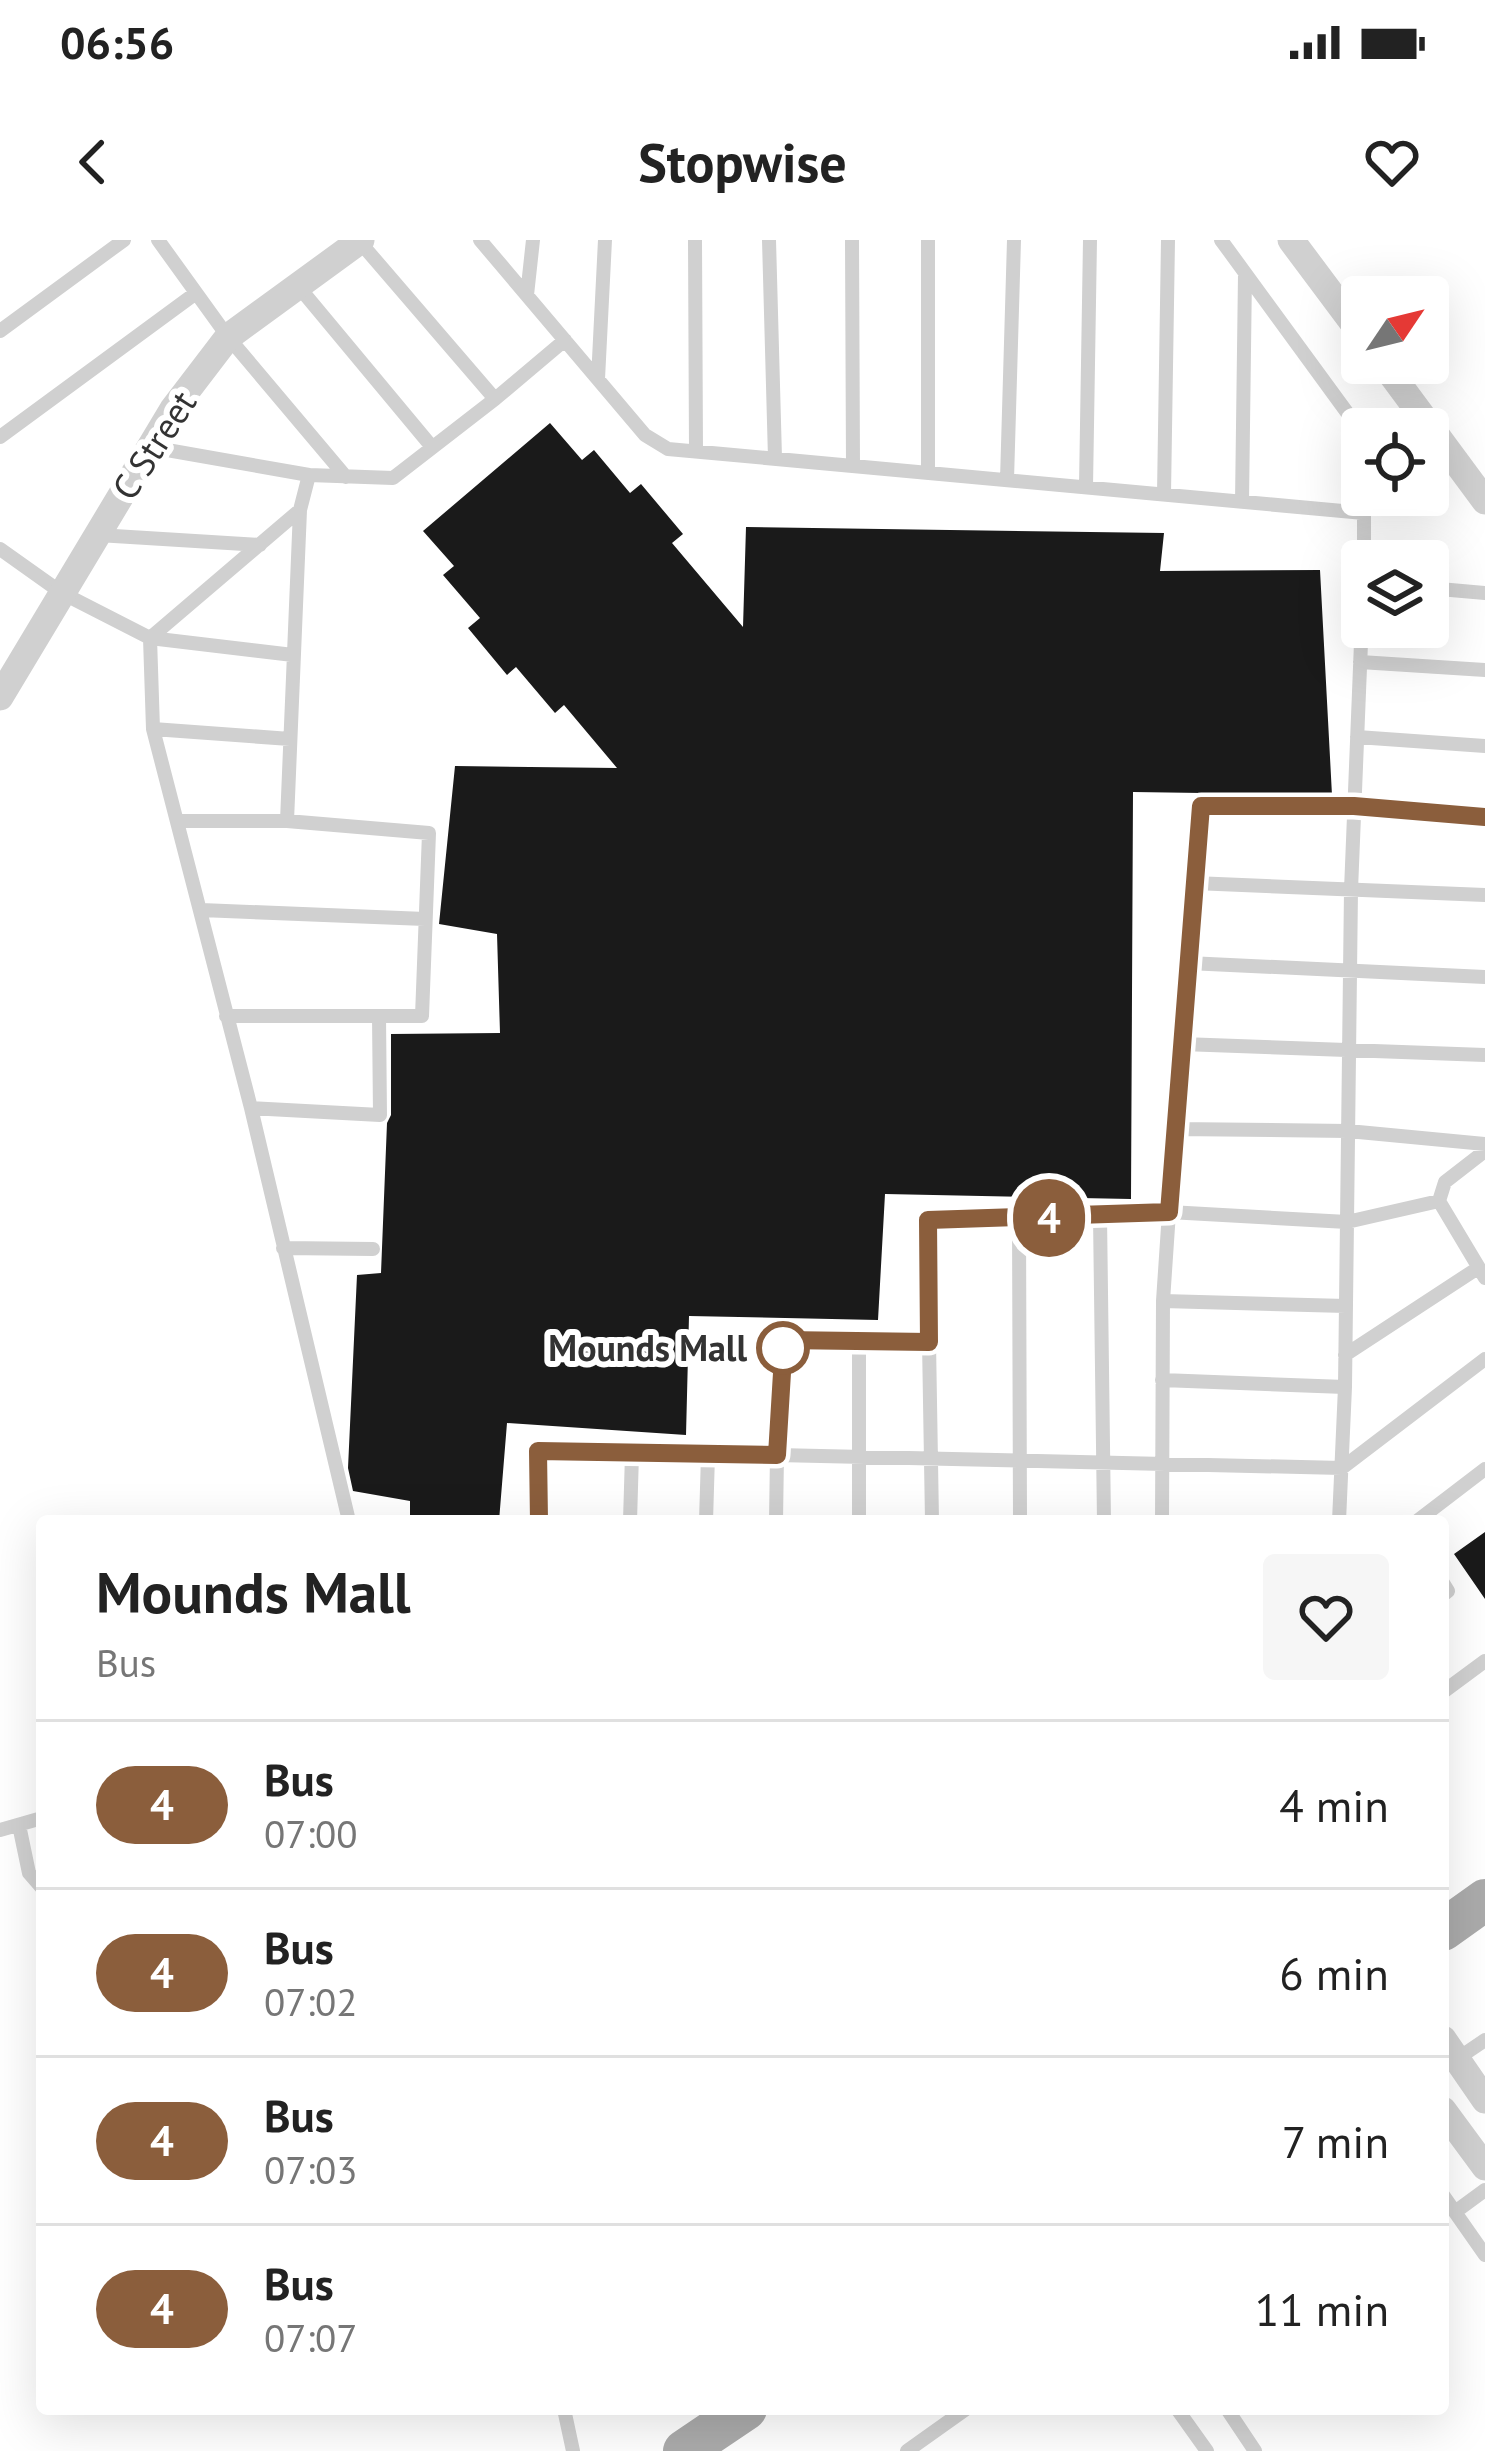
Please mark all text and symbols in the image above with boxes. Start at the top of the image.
text: 06:56 [60,13,174,71]
text: Stopwise [638,127,847,197]
icon: back [60,129,126,195]
icon: heart [1359,129,1425,195]
north arrow [1341,276,1449,384]
map controls [1341,276,1449,648]
street label: C Street [101,381,206,508]
button: locate [1341,408,1449,516]
button: layers [1341,540,1449,648]
line badge: 4 [1010,1179,1088,1257]
text: 4 [1037,1190,1061,1245]
marker: Mounds Mall [758,1323,808,1373]
place label: Mounds Mall [548,1324,747,1371]
button: heart [1263,1554,1389,1680]
text: Mounds Mall [96,1555,411,1629]
text: Bus [96,1637,156,1688]
text: Bus [264,1750,334,1808]
text: 4 min [1279,1776,1389,1834]
text: 4 [150,1777,174,1832]
text: 07:00 [264,1808,358,1859]
text: Bus [264,1918,334,1976]
text: 6 min [1279,1944,1389,2002]
text: 4 [150,1945,174,2000]
text: 07:02 [264,1976,358,2027]
text: Bus [264,2086,334,2144]
text: 7 min [1282,2112,1389,2170]
text: 4 [150,2113,174,2168]
text: 07:03 [264,2144,358,2195]
text: Bus [264,2254,334,2312]
text: 11 min [1255,2280,1389,2338]
text: 4 [150,2281,174,2336]
text: 07:07 [264,2312,358,2363]

